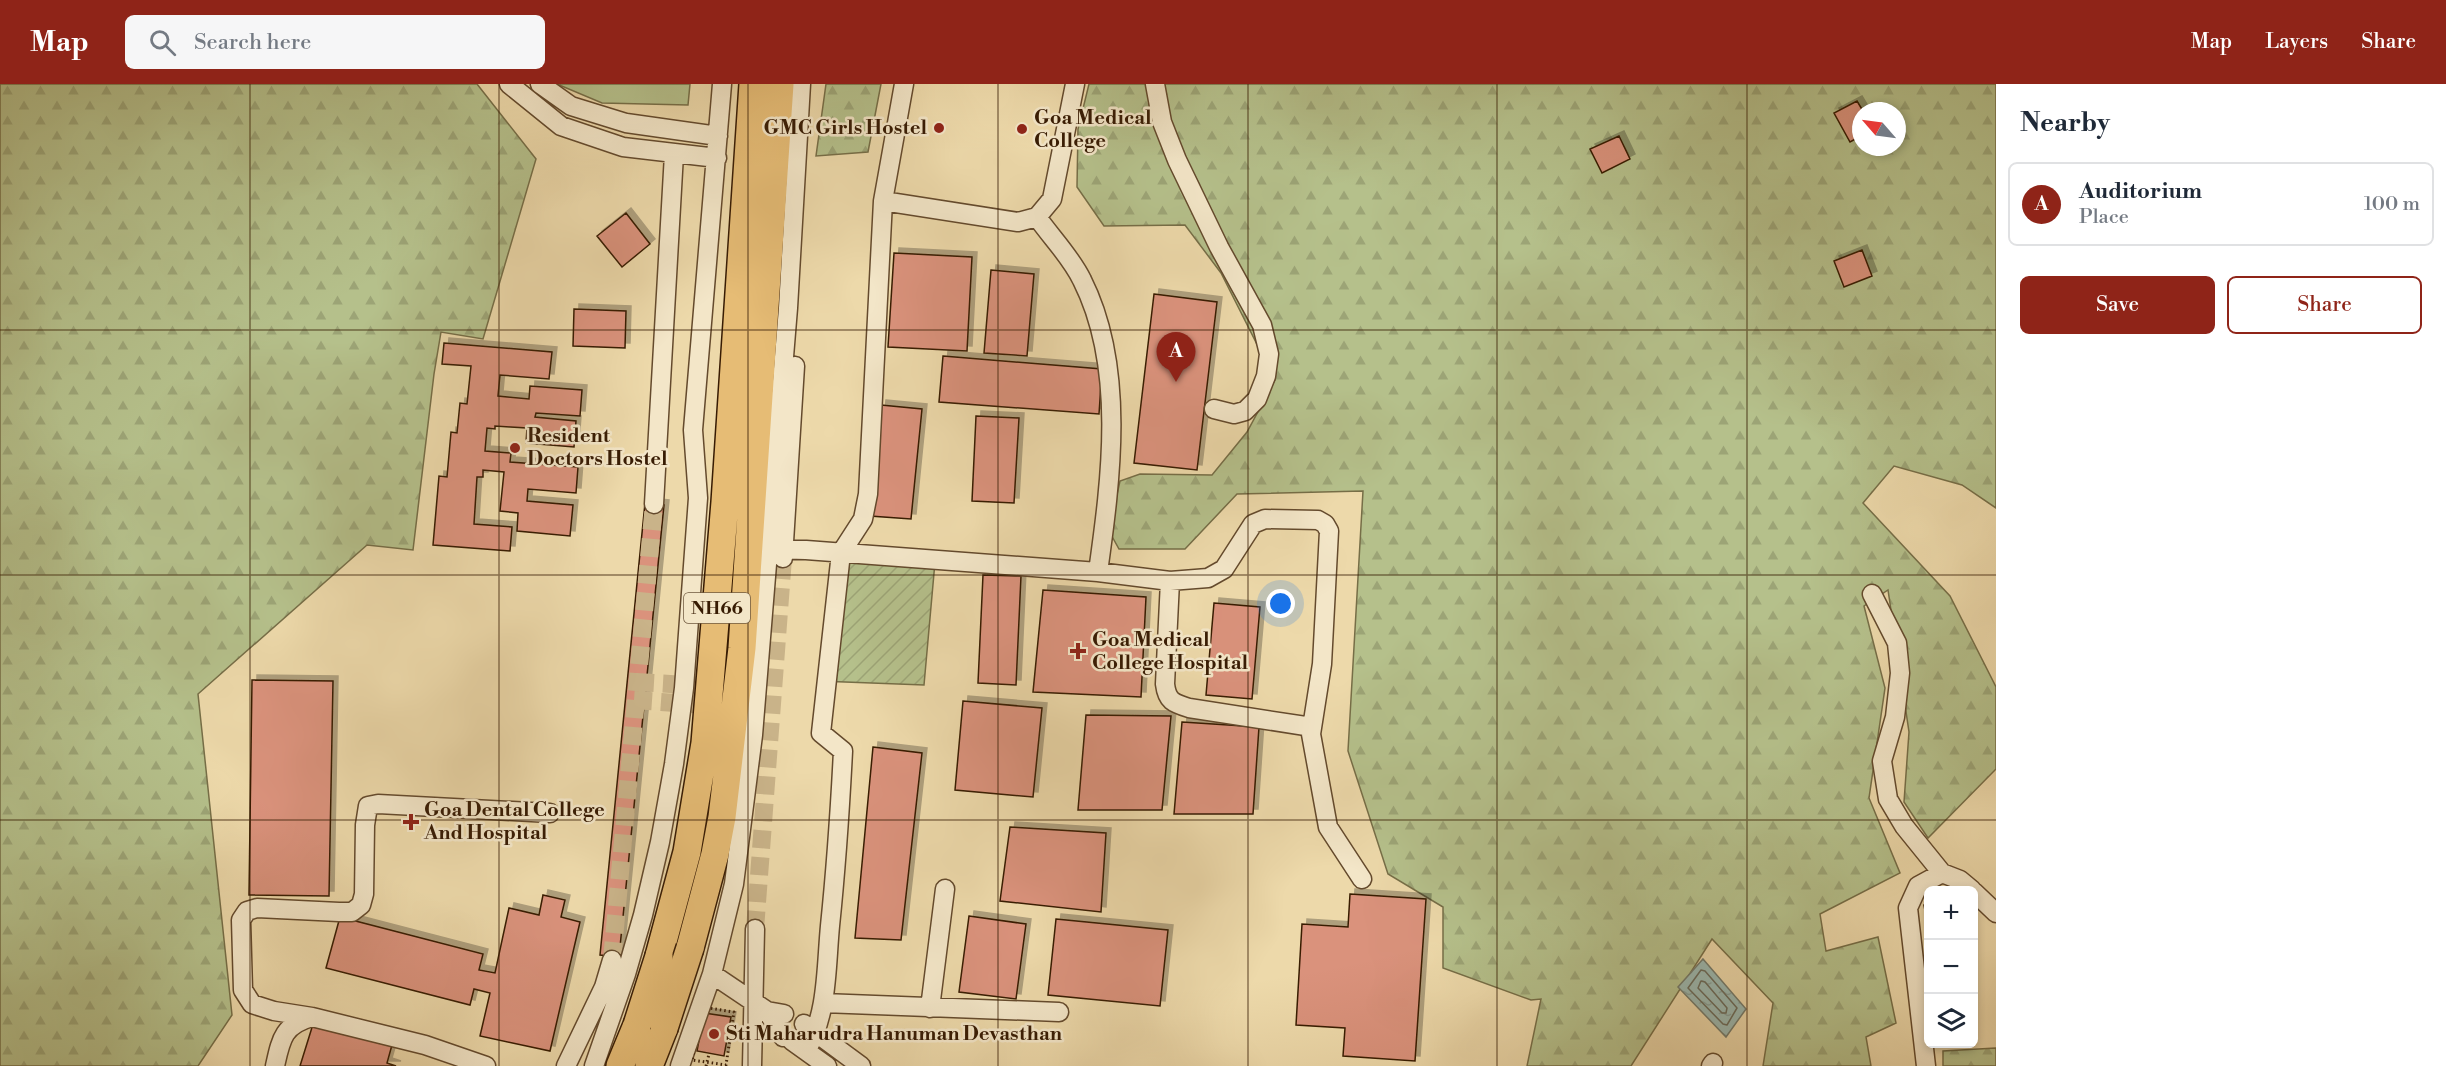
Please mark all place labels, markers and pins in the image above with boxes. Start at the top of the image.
place label: Goa Medical College [1034,106,1152,154]
place label: GMC Girls Hostel [763,116,927,141]
marker: GMC Girls Hostel [932,121,946,135]
marker: Goa Medical College [1015,122,1029,136]
pin: A [1156,332,1196,382]
place label: Resident Doctors Hostel [527,424,668,472]
marker: Resident Doctors Hostel [508,441,522,455]
place label: Goa Medical College Hospital [1092,628,1249,676]
marker: Goa Medical College Hospital [1069,642,1087,660]
place label: Goa Dental College And Hospital [423,798,605,846]
marker: Goa Dental College And Hospital [402,813,420,831]
place label: Sti Maharudra Hanuman Devasthan [726,1022,1063,1047]
marker: Sti Maharudra Hanuman Devasthan [707,1027,721,1041]

